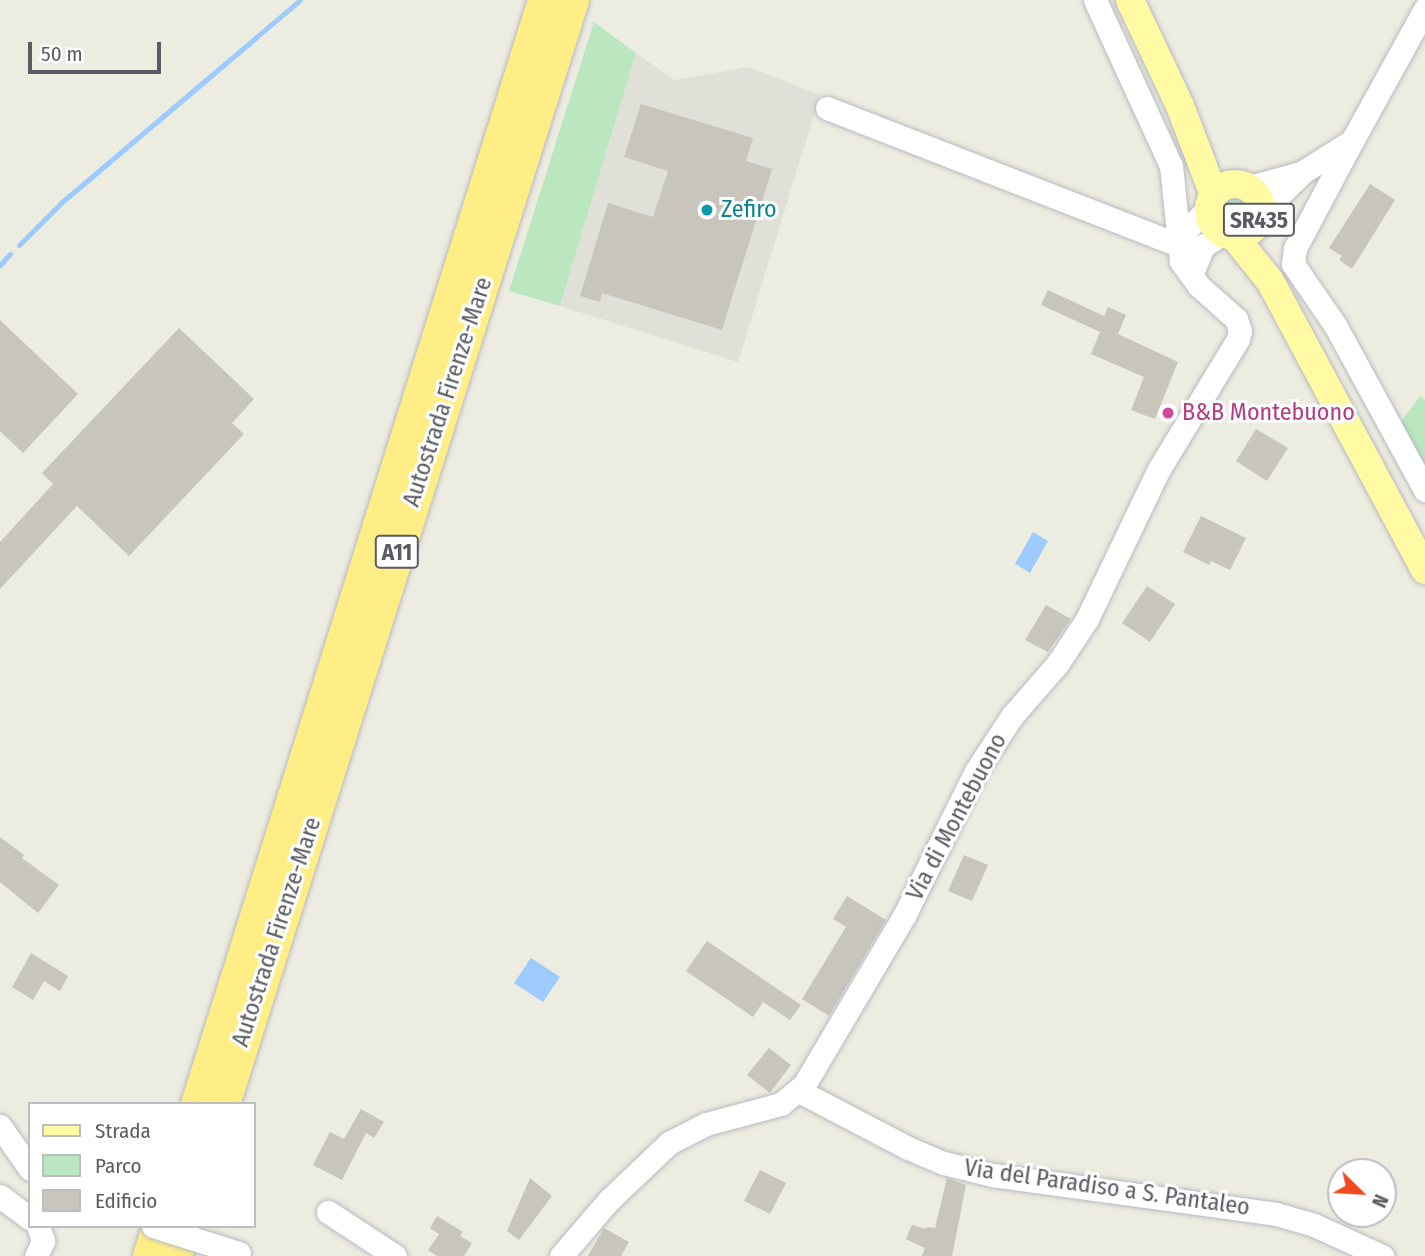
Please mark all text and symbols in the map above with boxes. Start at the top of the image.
scale bar [32,28,164,72]
text: 50 m [41,41,83,67]
place label: Zefiro [721,196,777,224]
road number: SR435 [1222,200,1296,240]
marker: Zefiro [699,202,715,218]
street label: Autostrada Firenze-Mare [397,274,499,510]
place label: B&B Montebuono [1182,399,1355,427]
marker: B&B Montebuono [1160,405,1176,421]
road number: A11 [374,532,420,572]
street label: Via di Montebuono [901,729,1013,905]
street label: Autostrada Firenze-Mare [226,814,328,1050]
legend [28,1102,256,1228]
text: Strada [95,1118,151,1144]
text: Parco [95,1153,142,1179]
street label: Via del Paradiso a S. Pantaleo [962,1154,1252,1222]
north arrow [1327,1158,1397,1228]
text: Edificio [95,1188,157,1214]
text: N [1367,1191,1393,1211]

